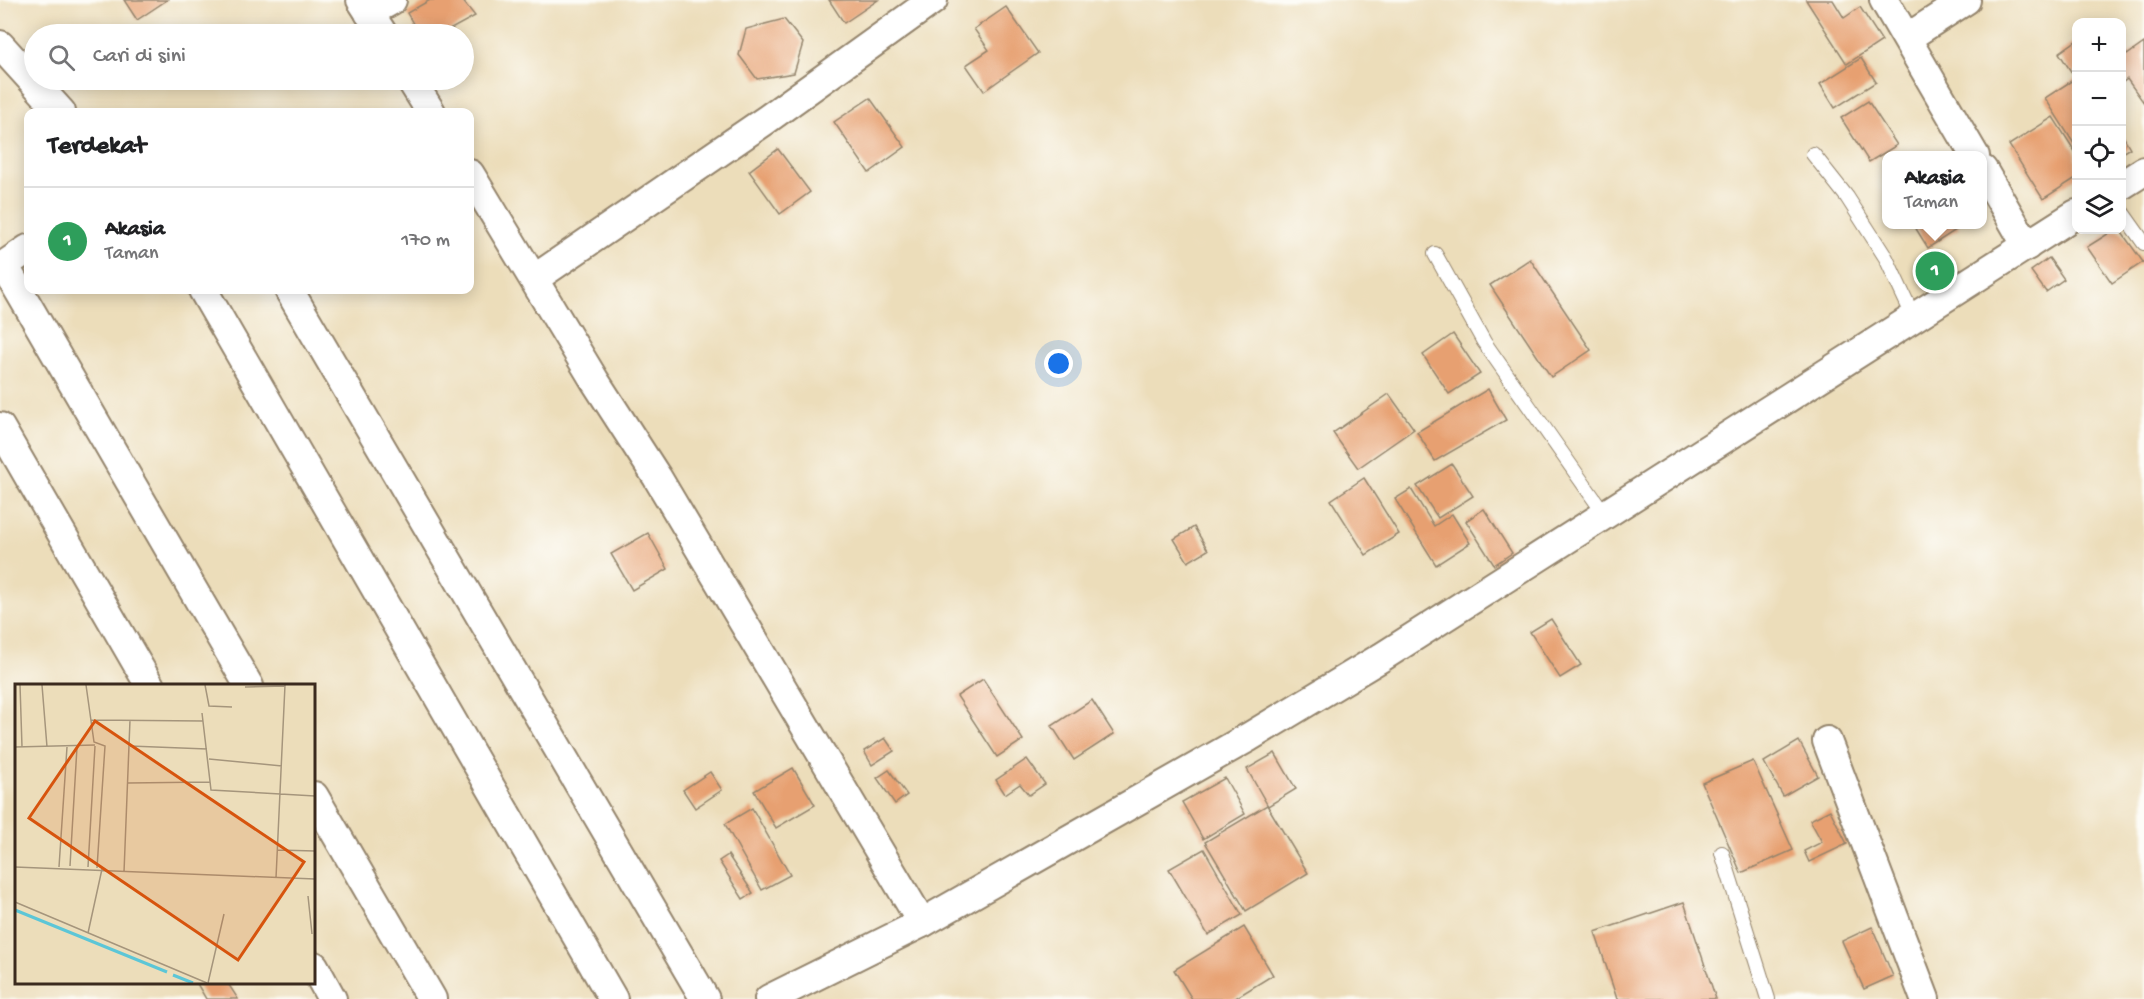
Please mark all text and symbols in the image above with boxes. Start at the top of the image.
map controls [2072,18,2126,234]
button: + [2072,18,2126,72]
search box [24,24,474,90]
icon: search [45,41,78,74]
text: Cari di sini [93,44,186,70]
button: − [2072,72,2126,126]
button: locate [2072,126,2126,180]
text: Terdekat [48,132,146,163]
popup [1882,151,1987,229]
text: Akasia [1904,166,1965,192]
button: layers [2072,180,2126,234]
text: Taman [1904,192,1958,215]
text: Akasia [105,217,165,243]
text: 1 [63,230,72,253]
text: 170 m [401,230,450,253]
text: Taman [105,243,159,266]
pin: 1 [1916,248,1954,294]
your location [1044,349,1073,378]
inset map [15,684,315,984]

